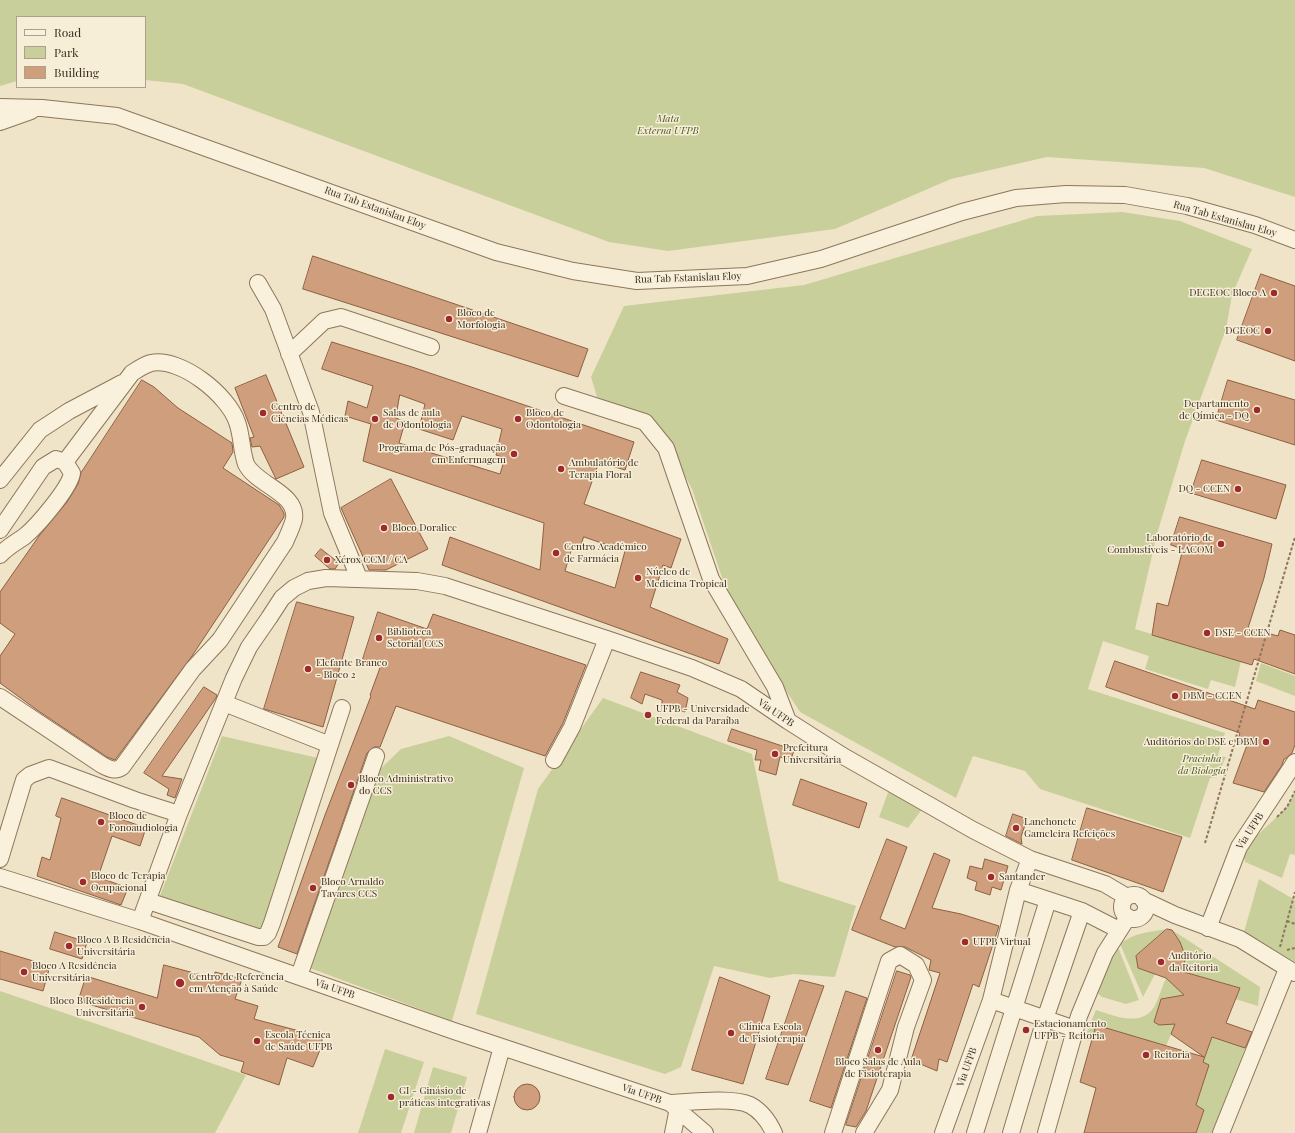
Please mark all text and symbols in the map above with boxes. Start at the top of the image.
legend [16,16,146,88]
text: Road [54,24,81,40]
text: Park [54,44,79,60]
text: Building [54,64,99,80]
park label: Mata Externa UFPB [637,113,699,136]
street label: Rua Tab Estanislau Eloy [323,184,427,232]
street label: Rua Tab Estanislau Eloy [1172,199,1278,239]
street label: Rua Tab Estanislau Eloy [634,270,742,286]
place label: DEGEOC Bloco A [1189,287,1266,299]
marker: DEGEOC Bloco A [1269,288,1279,298]
place label: Bloco de Morfologia [457,307,505,330]
marker: Bloco de Morfologia [444,314,454,324]
place label: DGEOC [1225,325,1260,337]
marker: DGEOC [1263,326,1273,336]
place label: Departamento de Qímica - DQ [1179,398,1249,422]
place label: Centro de Ciências Médicas [271,401,348,424]
marker: Departamento de Qímica - DQ [1252,405,1262,415]
place label: Salas de aula de Odontologia [383,407,451,430]
place label: Bloco de Odontologia [526,407,581,430]
marker: Centro de Ciências Médicas [258,408,268,418]
marker: Salas de aula de Odontologia [370,414,380,424]
marker: Bloco de Odontologia [513,414,523,424]
place label: Programa de Pós-graduação em Enfermagem [379,442,506,466]
marker: Programa de Pós-graduação em Enfermagem [509,449,519,459]
place label: Ambulatório de Terapia Floral [569,457,639,480]
marker: Ambulatório de Terapia Floral [556,464,566,474]
place label: DQ - CCEN [1178,483,1230,495]
marker: DQ - CCEN [1233,484,1243,494]
place label: Bloco Doralice [392,522,457,534]
marker: Bloco Doralice [379,523,389,533]
place label: Laboratório de Combustíveis - LACOM [1107,532,1213,556]
marker: Laboratório de Combustíveis - LACOM [1216,539,1226,549]
place label: Centro Acadêmico de Farmácia [564,541,647,564]
marker: Centro Acadêmico de Farmácia [551,548,561,558]
place label: Xérox CCM / CA [335,554,408,566]
marker: Xérox CCM / CA [322,555,332,565]
place label: Núcleo de Medicina Tropical [646,566,727,590]
marker: Núcleo de Medicina Tropical [633,573,643,583]
place label: Biblioteca Setorial CCS [387,626,443,650]
place label: DSE - CCEN [1215,627,1271,639]
marker: DSE - CCEN [1202,628,1212,638]
marker: Biblioteca Setorial CCS [374,633,384,643]
place label: Elefante Branco - Bloco 2 [316,657,387,680]
marker: Elefante Branco - Bloco 2 [303,664,313,674]
place label: DBM - CCEN [1183,690,1242,702]
marker: DBM - CCEN [1170,691,1180,701]
street label: Via UFPB [756,697,796,729]
place label: UFPB - Universidade Federal da Paraíba [656,703,749,726]
marker: UFPB - Universidade Federal da Paraíba [643,710,653,720]
place label: Auditórios do DSE e DBM [1144,736,1258,748]
marker: Auditórios do DSE e DBM [1261,737,1271,747]
place label: Prefeitura Universitária [783,742,841,766]
marker: Prefeitura Universitária [770,749,780,759]
park label: Pracinha da Biologia [1178,753,1226,776]
place label: Bloco Administrativo do CCS [359,773,453,796]
marker: Bloco Administrativo do CCS [346,780,356,790]
place label: Bloco de Fonoaudiologia [109,810,178,834]
street label: Via UFPB [1234,811,1266,851]
place label: Lanchonete Gameleira Refeições [1024,816,1115,840]
marker: Bloco de Fonoaudiologia [96,817,106,827]
marker: Lanchonete Gameleira Refeições [1011,823,1021,833]
place label: Bloco de Terapia Ocupacional [91,870,166,894]
place label: Santander [999,871,1045,883]
marker: Santander [986,872,996,882]
place label: Bloco Arnaldo Tavares CCS [321,876,384,900]
marker: Bloco de Terapia Ocupacional [78,877,88,887]
marker: Bloco Arnaldo Tavares CCS [308,883,318,893]
place label: Bloco A B Residência Universitária [77,934,170,958]
place label: UFPB Virtual [973,936,1031,948]
marker: UFPB Virtual [960,937,970,947]
marker: Bloco A B Residência Universitária [64,941,74,951]
place label: Auditório da Reitoria [1169,950,1218,974]
marker: Auditório da Reitoria [1156,957,1166,967]
place label: Bloco A Residência Universitária [32,960,117,984]
marker: Bloco A Residência Universitária [19,967,29,977]
place label: Centro de Referência em Atenção à Saúde [189,971,284,994]
marker: Centro de Referência em Atenção à Saúde [174,977,186,989]
street label: Via UFPB [314,977,356,1001]
place label: Bloco B Residência Universitária [50,995,134,1018]
marker: Bloco B Residência Universitária [137,1002,147,1012]
place label: Estacionamento UFPB - Reitoria [1034,1018,1106,1042]
place label: Clínica Escola de Fisioterapia [739,1021,806,1044]
marker: Estacionamento UFPB - Reitoria [1021,1025,1031,1035]
marker: Clínica Escola de Fisioterapia [726,1028,736,1038]
place label: Escola Técnica de Saúde UFPB [265,1029,332,1052]
marker: Escola Técnica de Saúde UFPB [252,1036,262,1046]
marker: Bloco Salas de Aula de Fisioterapia [873,1045,883,1055]
street label: Via UFPB [954,1046,980,1088]
place label: Reitoria [1154,1049,1190,1061]
marker: Reitoria [1141,1050,1151,1060]
place label: Bloco Salas de Aula de Fisioterapia [835,1056,921,1080]
street label: Via UFPB [621,1082,663,1106]
place label: GI - Ginásio de práticas integrativas [399,1085,490,1108]
marker: GI - Ginásio de práticas integrativas [386,1092,396,1102]

